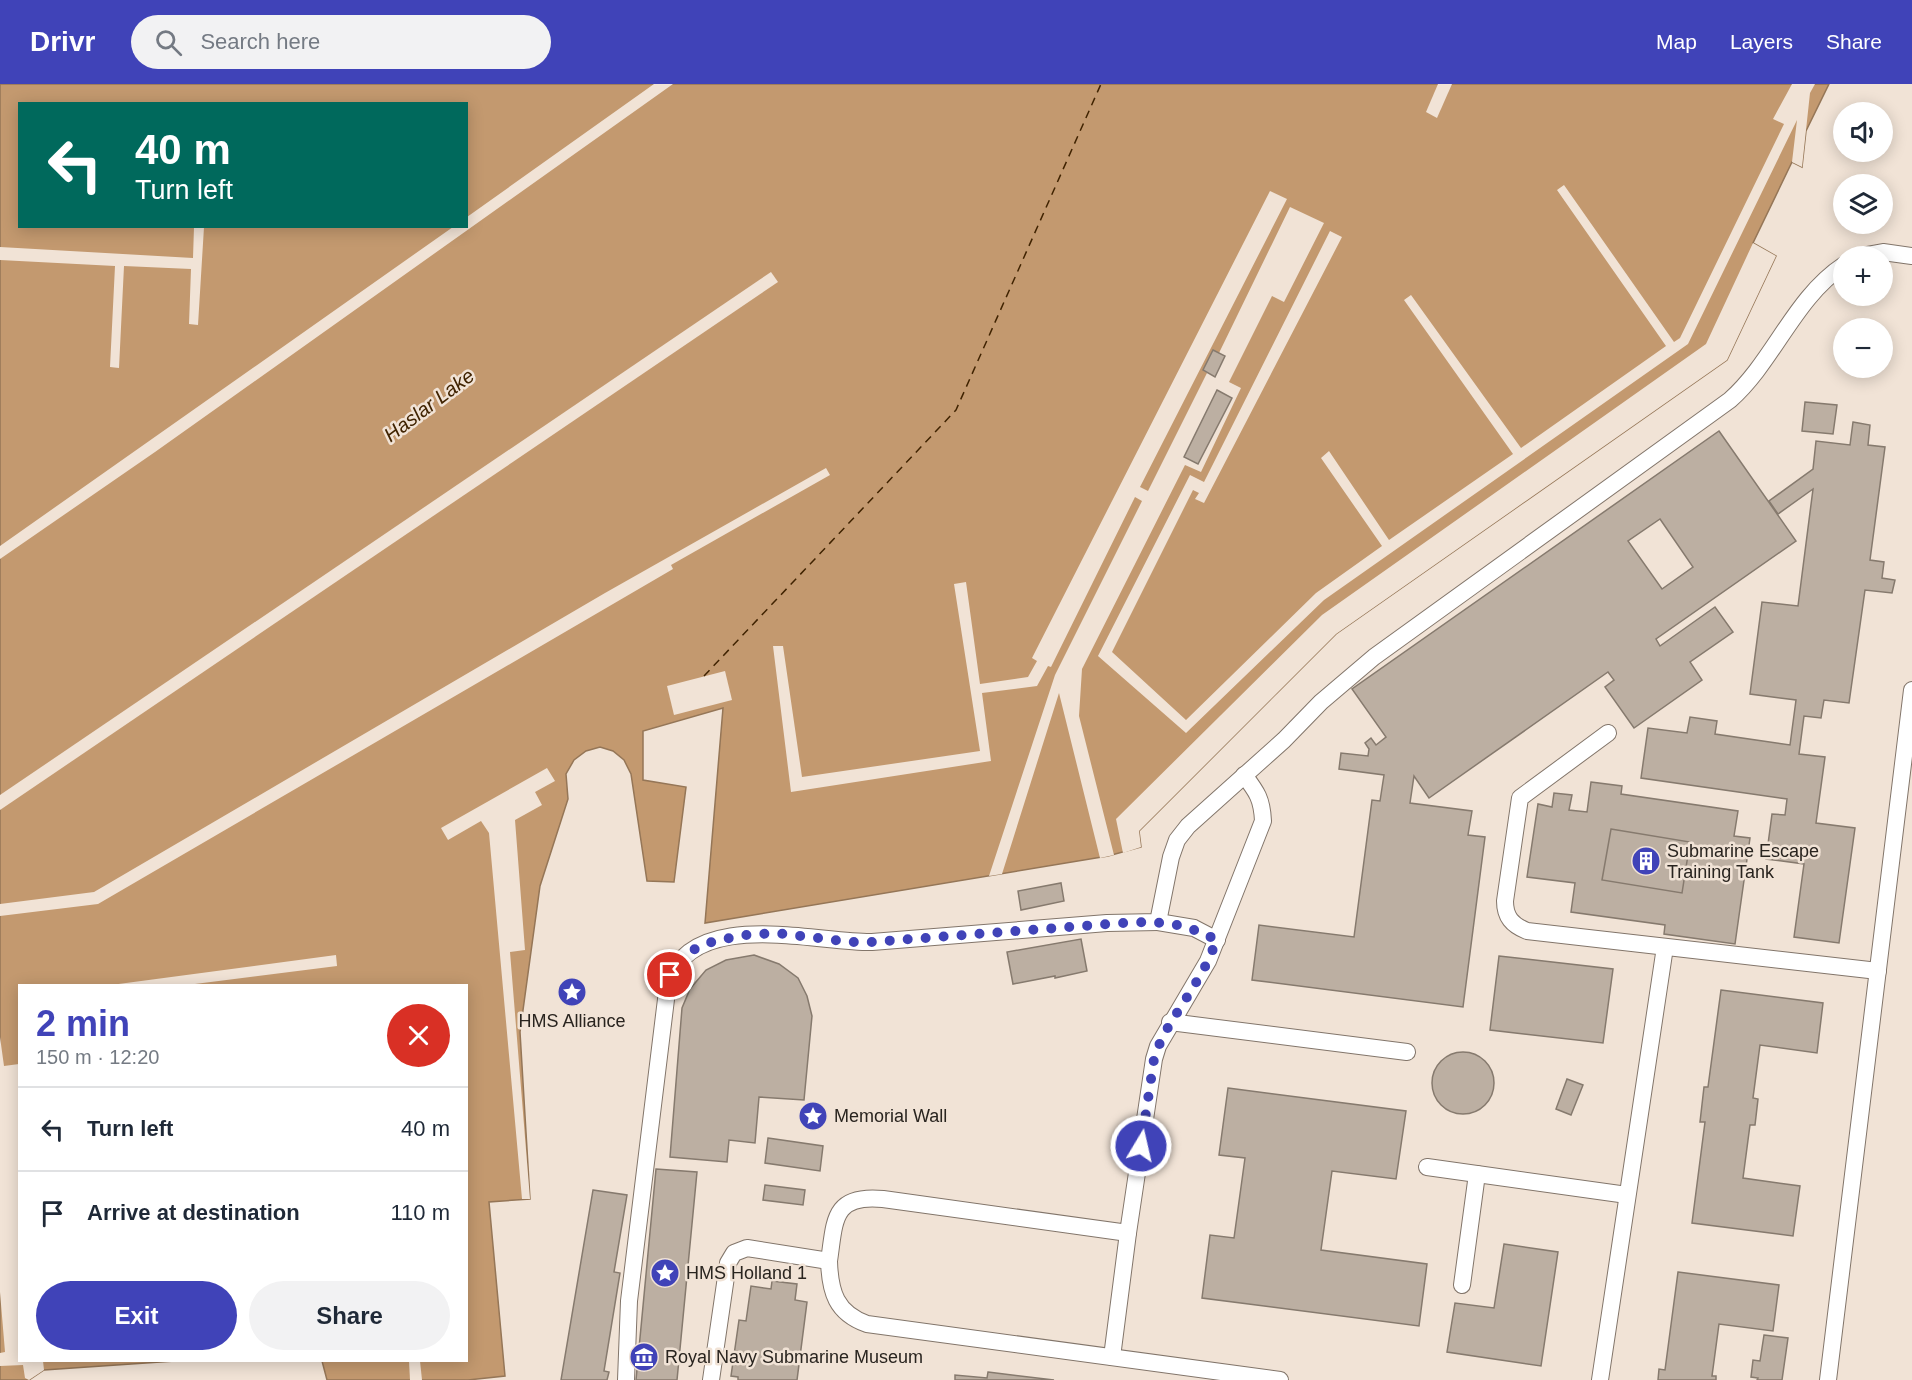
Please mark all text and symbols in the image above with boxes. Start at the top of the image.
search box [131,15,551,69]
text: Drivr [30,26,95,57]
icon: search [152,26,185,59]
text: Search here [200,29,320,54]
text: Map [1656,30,1697,53]
text: Layers [1730,30,1793,53]
text: Share [1826,30,1882,53]
map controls [1833,102,1893,378]
button: sound [1833,102,1893,162]
icon: left [36,126,114,204]
text: 40 m [135,126,231,173]
button: layers [1833,174,1893,234]
text: Turn left [135,175,233,205]
button: + [1833,246,1893,306]
button: − [1833,318,1893,378]
water label: Haslar Lake [380,364,478,446]
place label: Submarine Escape Training Tank [1667,841,1819,882]
building icon: Submarine Escape Training Tank [1630,845,1662,877]
pin [644,949,695,1000]
icon: arrive [653,958,686,991]
place icon: HMS Alliance [556,976,588,1008]
text: 2 min [36,1003,130,1044]
button: close [387,1004,450,1067]
place label: HMS Alliance [518,1011,626,1031]
text: 150 m · 12:20 [36,1046,159,1068]
place icon: Memorial Wall [797,1100,829,1132]
place label: Memorial Wall [834,1106,947,1126]
icon: left [36,1113,69,1146]
position arrow [1109,1114,1173,1178]
text: Turn left [87,1116,173,1141]
text: 40 m [401,1116,450,1141]
icon: arrive [36,1197,69,1230]
text: Arrive at destination [87,1200,300,1225]
text: 110 m [390,1200,450,1225]
place icon: HMS Holland 1 [649,1257,681,1289]
place label: HMS Holland 1 [686,1263,807,1283]
button: Exit [36,1281,237,1350]
button: Share [249,1281,450,1350]
museum icon: Royal Navy Submarine Museum [628,1341,660,1373]
place label: Royal Navy Submarine Museum [665,1347,923,1367]

